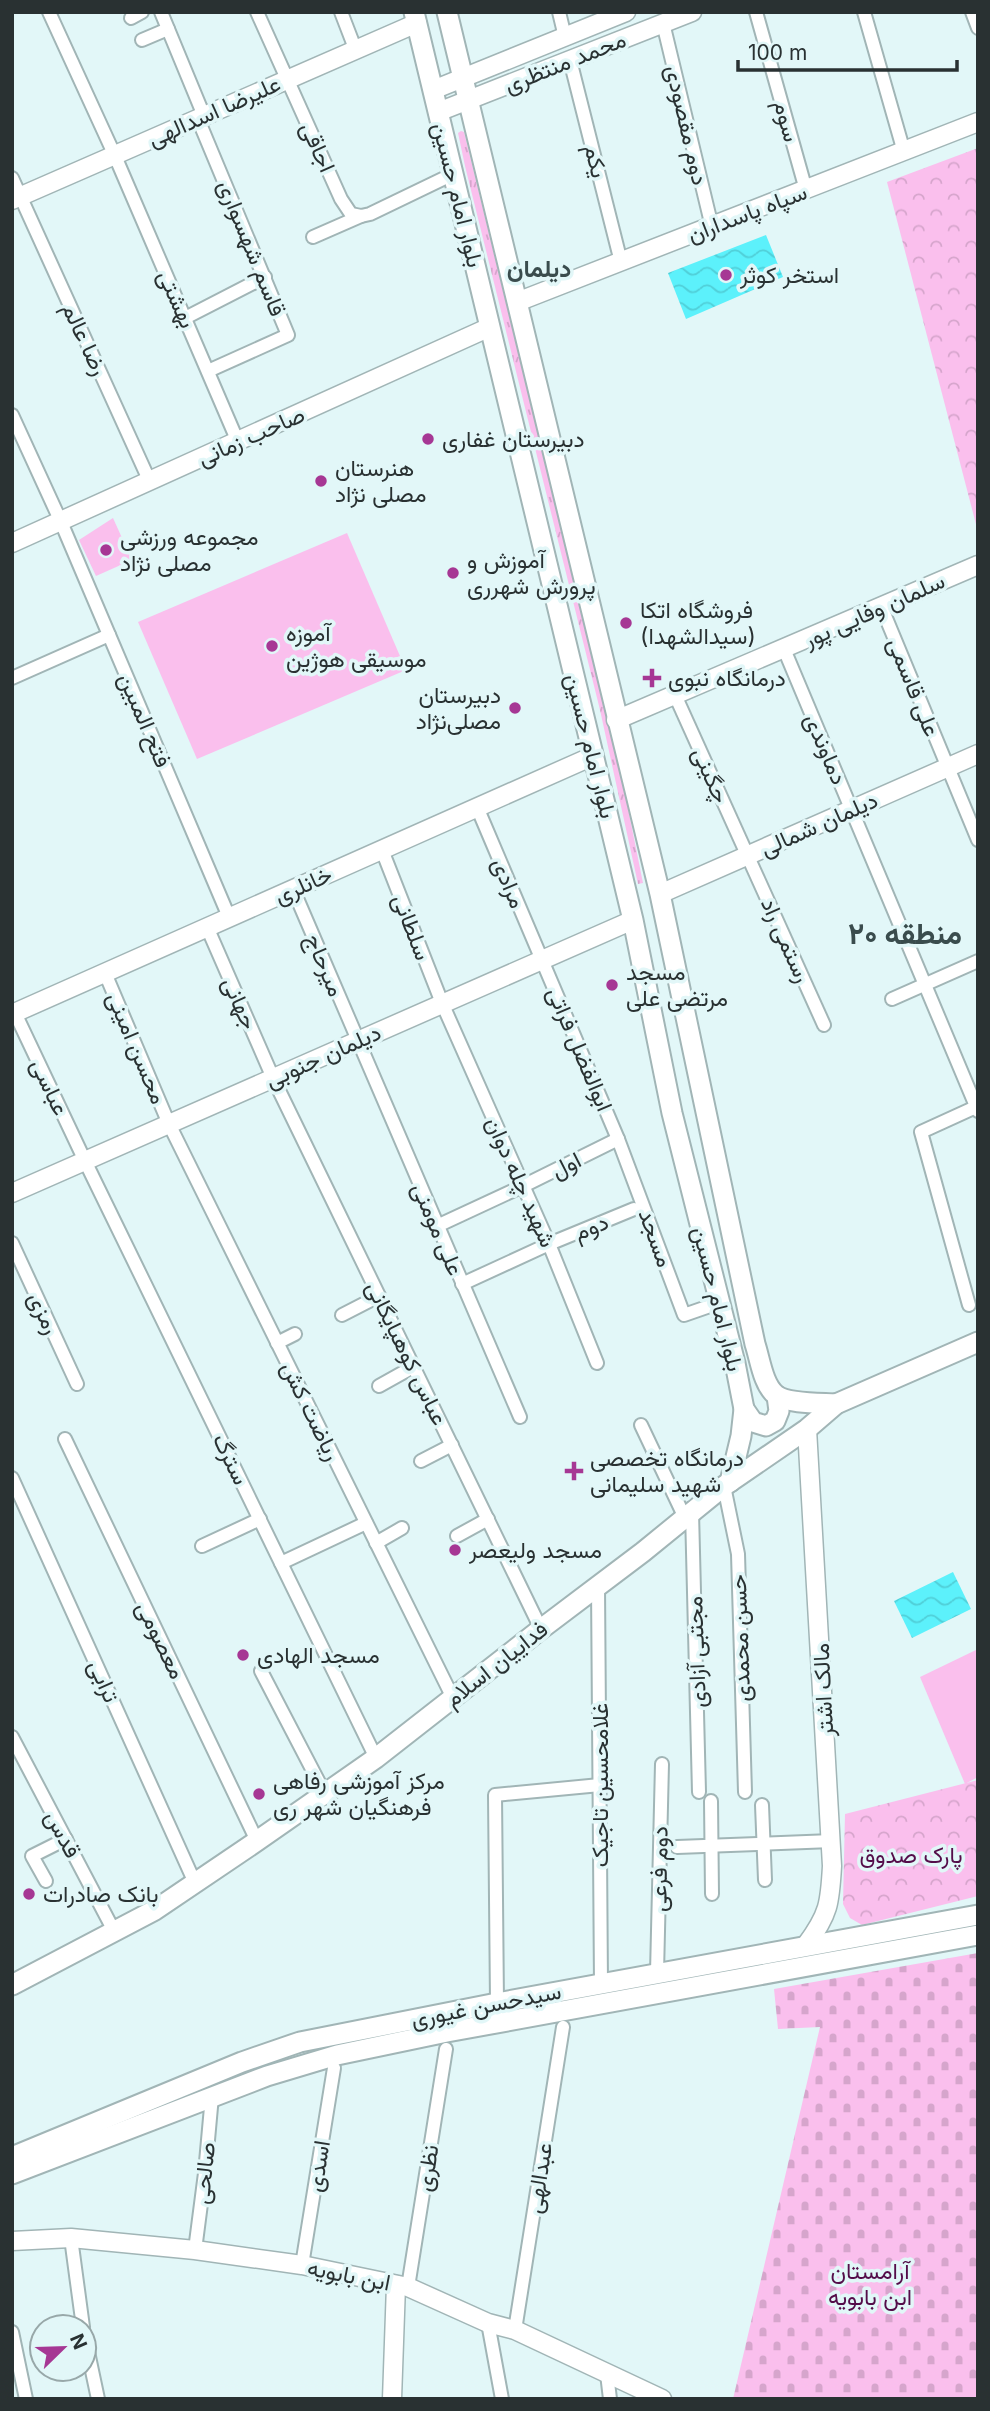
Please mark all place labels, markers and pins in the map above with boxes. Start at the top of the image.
place label: استخر کوثر [739,261,839,290]
marker: استخر کوثر [718,267,734,283]
place label: دبیرستان غفاری [442,425,585,454]
marker: دبیرستان غفاری [420,431,436,447]
place label: هنرستان مصلی نژاد [335,454,427,509]
marker: هنرستان مصلی نژاد [313,473,329,489]
place label: مجموعه ورزشی مصلی نژاد [120,523,259,578]
marker: مجموعه ورزشی مصلی نژاد [98,542,114,558]
place label: آموزش و پرورش شهرری [467,546,596,602]
marker: آموزش و پرورش شهرری [445,565,461,581]
place label: فروشگاه اتکا (سیدالشهدا) [640,596,756,651]
marker: فروشگاه اتکا (سیدالشهدا) [618,615,634,631]
place label: آموزه موسیقی هوژین [286,619,426,674]
marker: آموزه موسیقی هوژین [264,638,280,654]
place label: درمانگاه نبوی [668,664,786,693]
marker: درمانگاه نبوی [642,668,662,688]
place label: دبیرستان مصلی‌نژاد [416,681,501,736]
marker: دبیرستان مصلی‌نژاد [507,700,523,716]
place label: مسجد مرتضی علی [626,958,728,1013]
marker: مسجد مرتضی علی [604,977,620,993]
place label: درمانگاه تخصصی شهید سلیمانی [590,1444,744,1499]
marker: درمانگاه تخصصی شهید سلیمانی [564,1461,584,1481]
place label: مسجد ولیعصر [468,1536,602,1565]
marker: مسجد ولیعصر [447,1542,463,1558]
place label: مسجد الهادی [257,1641,380,1670]
marker: مسجد الهادی [235,1647,251,1663]
place label: مرکز آموزشی رفاهی فرهنگیان شهر ری [273,1767,445,1822]
marker: مرکز آموزشی رفاهی فرهنگیان شهر ری [251,1786,267,1802]
place label: بانک صادرات [43,1880,159,1909]
marker: بانک صادرات [21,1886,37,1902]

